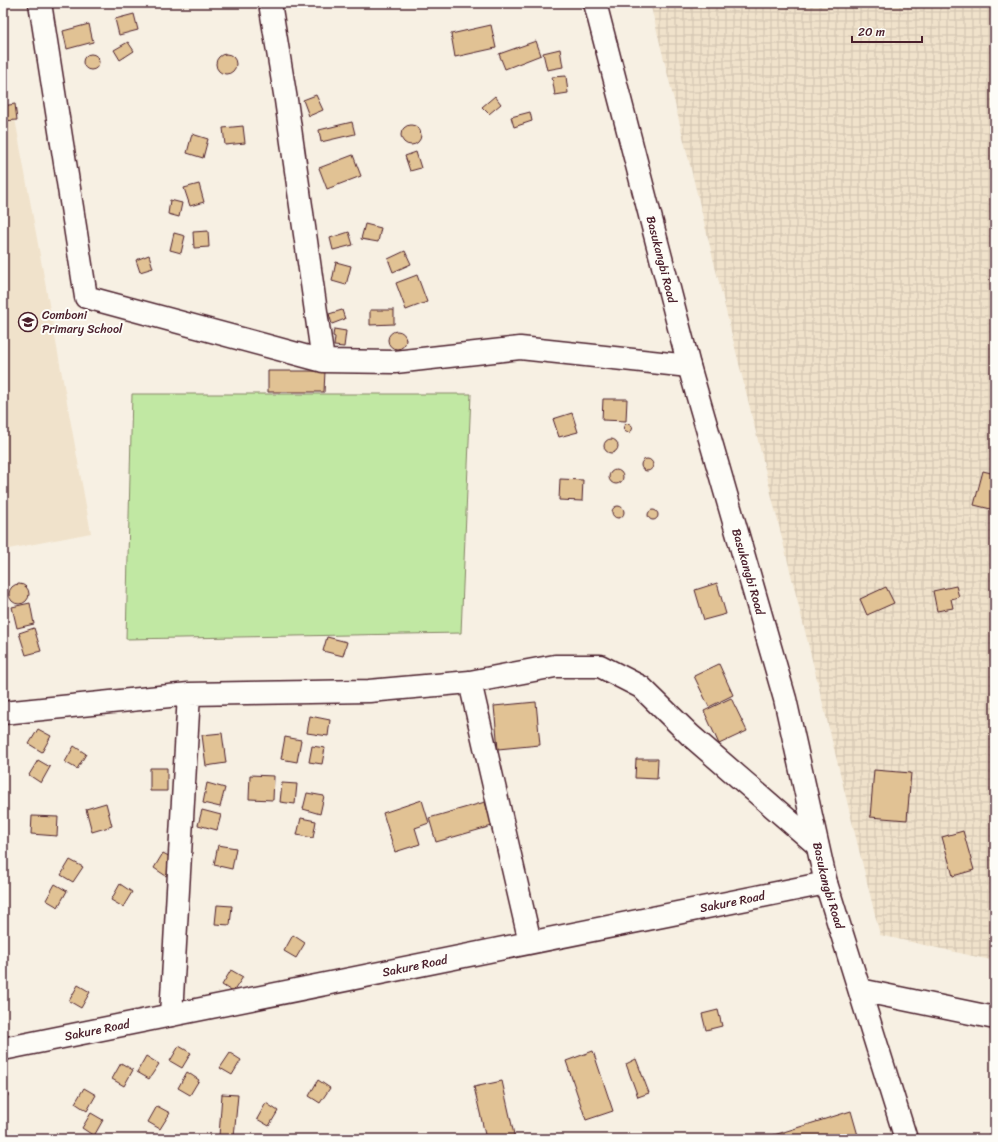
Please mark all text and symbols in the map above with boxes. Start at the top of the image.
scale bar [852,18,922,44]
text: 20 m [858,21,885,43]
street label: Basukangbi Road [640,214,683,306]
place label: Comboni Primary School [42,304,123,340]
school or university icon: Comboni Primary School [17,311,39,333]
street label: Basukangbi Road [725,526,771,618]
street label: Basukangbi Road [806,840,851,932]
street label: Sakure Road [698,884,767,919]
street label: Sakure Road [380,949,450,983]
street label: Sakure Road [63,1013,132,1047]

